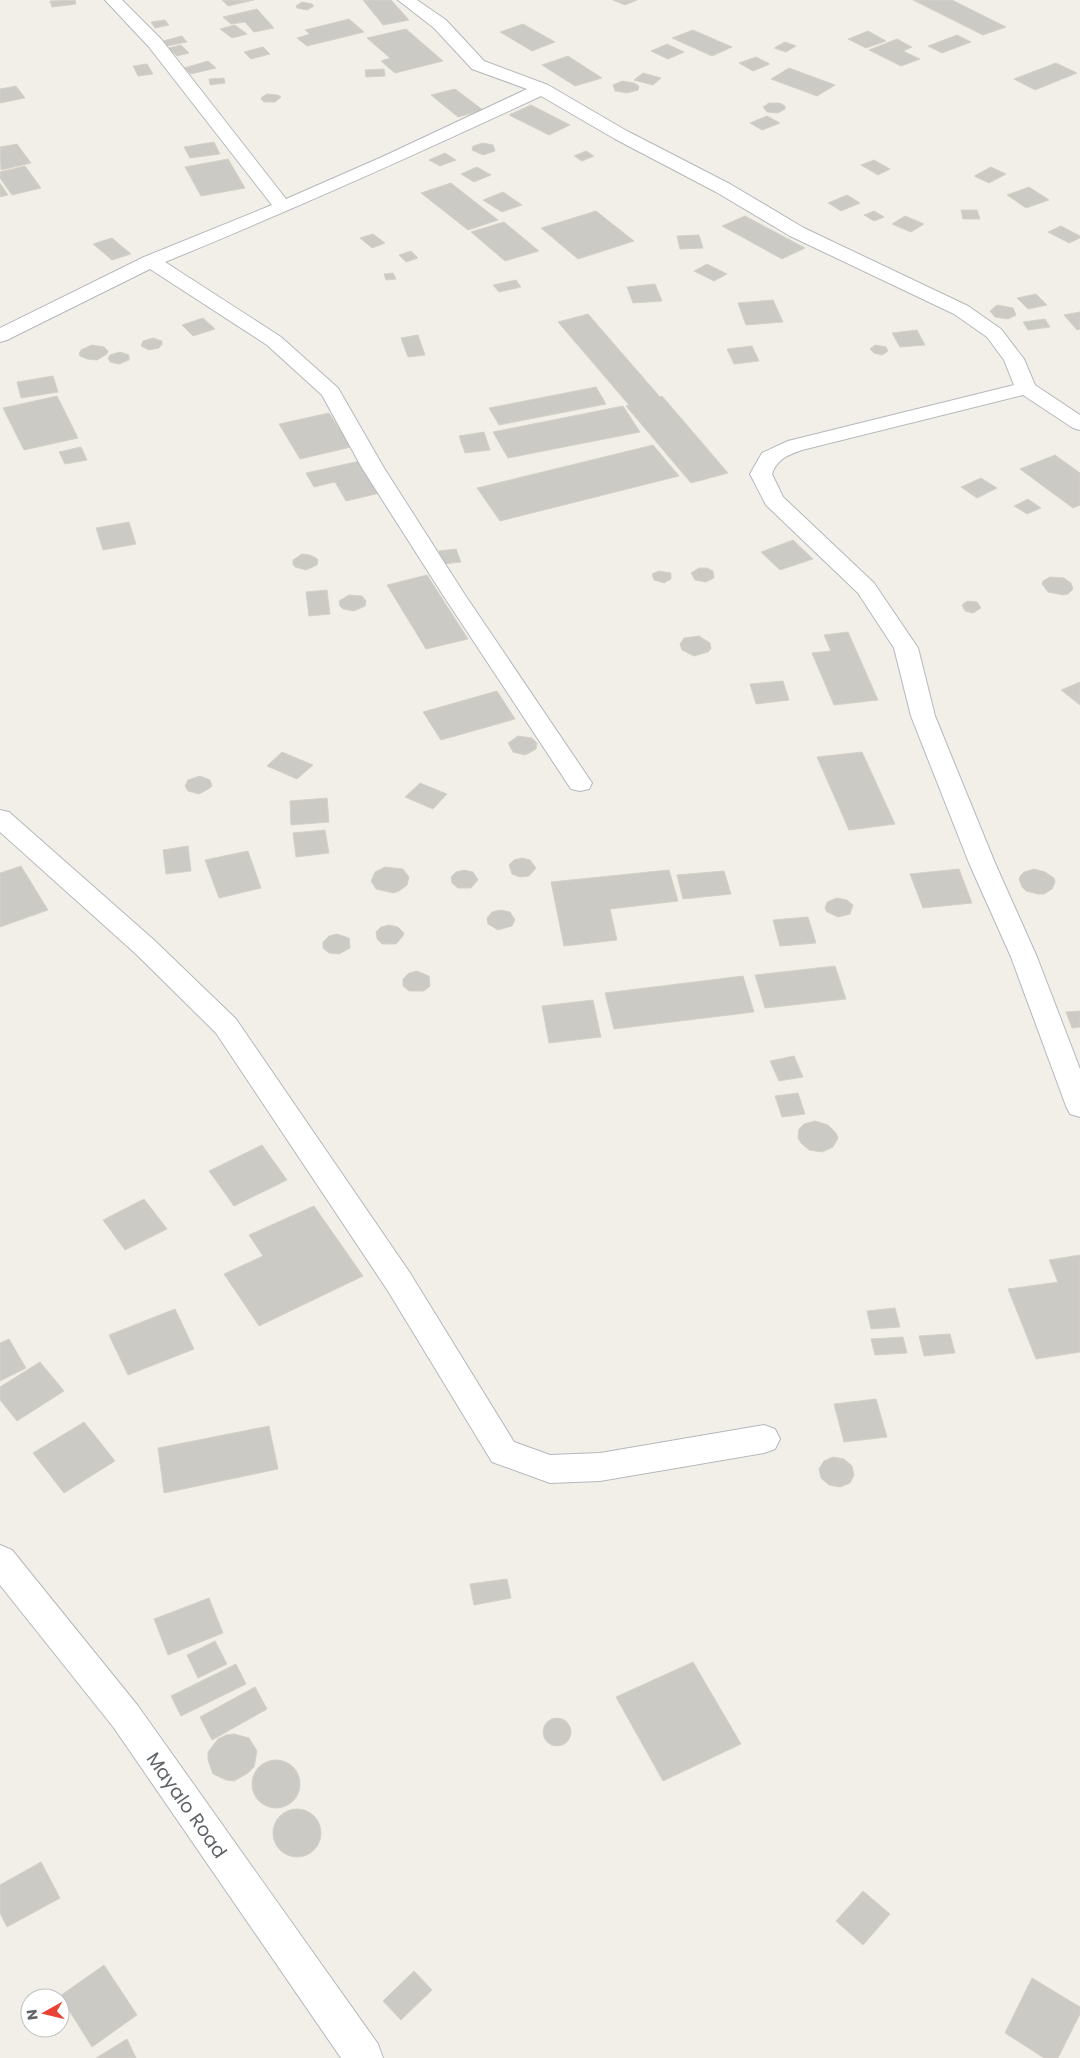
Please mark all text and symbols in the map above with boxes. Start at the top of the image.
street label: Mayalo Road [140,1747,233,1864]
north arrow [20,1988,70,2038]
text: N [21,2008,43,2021]

